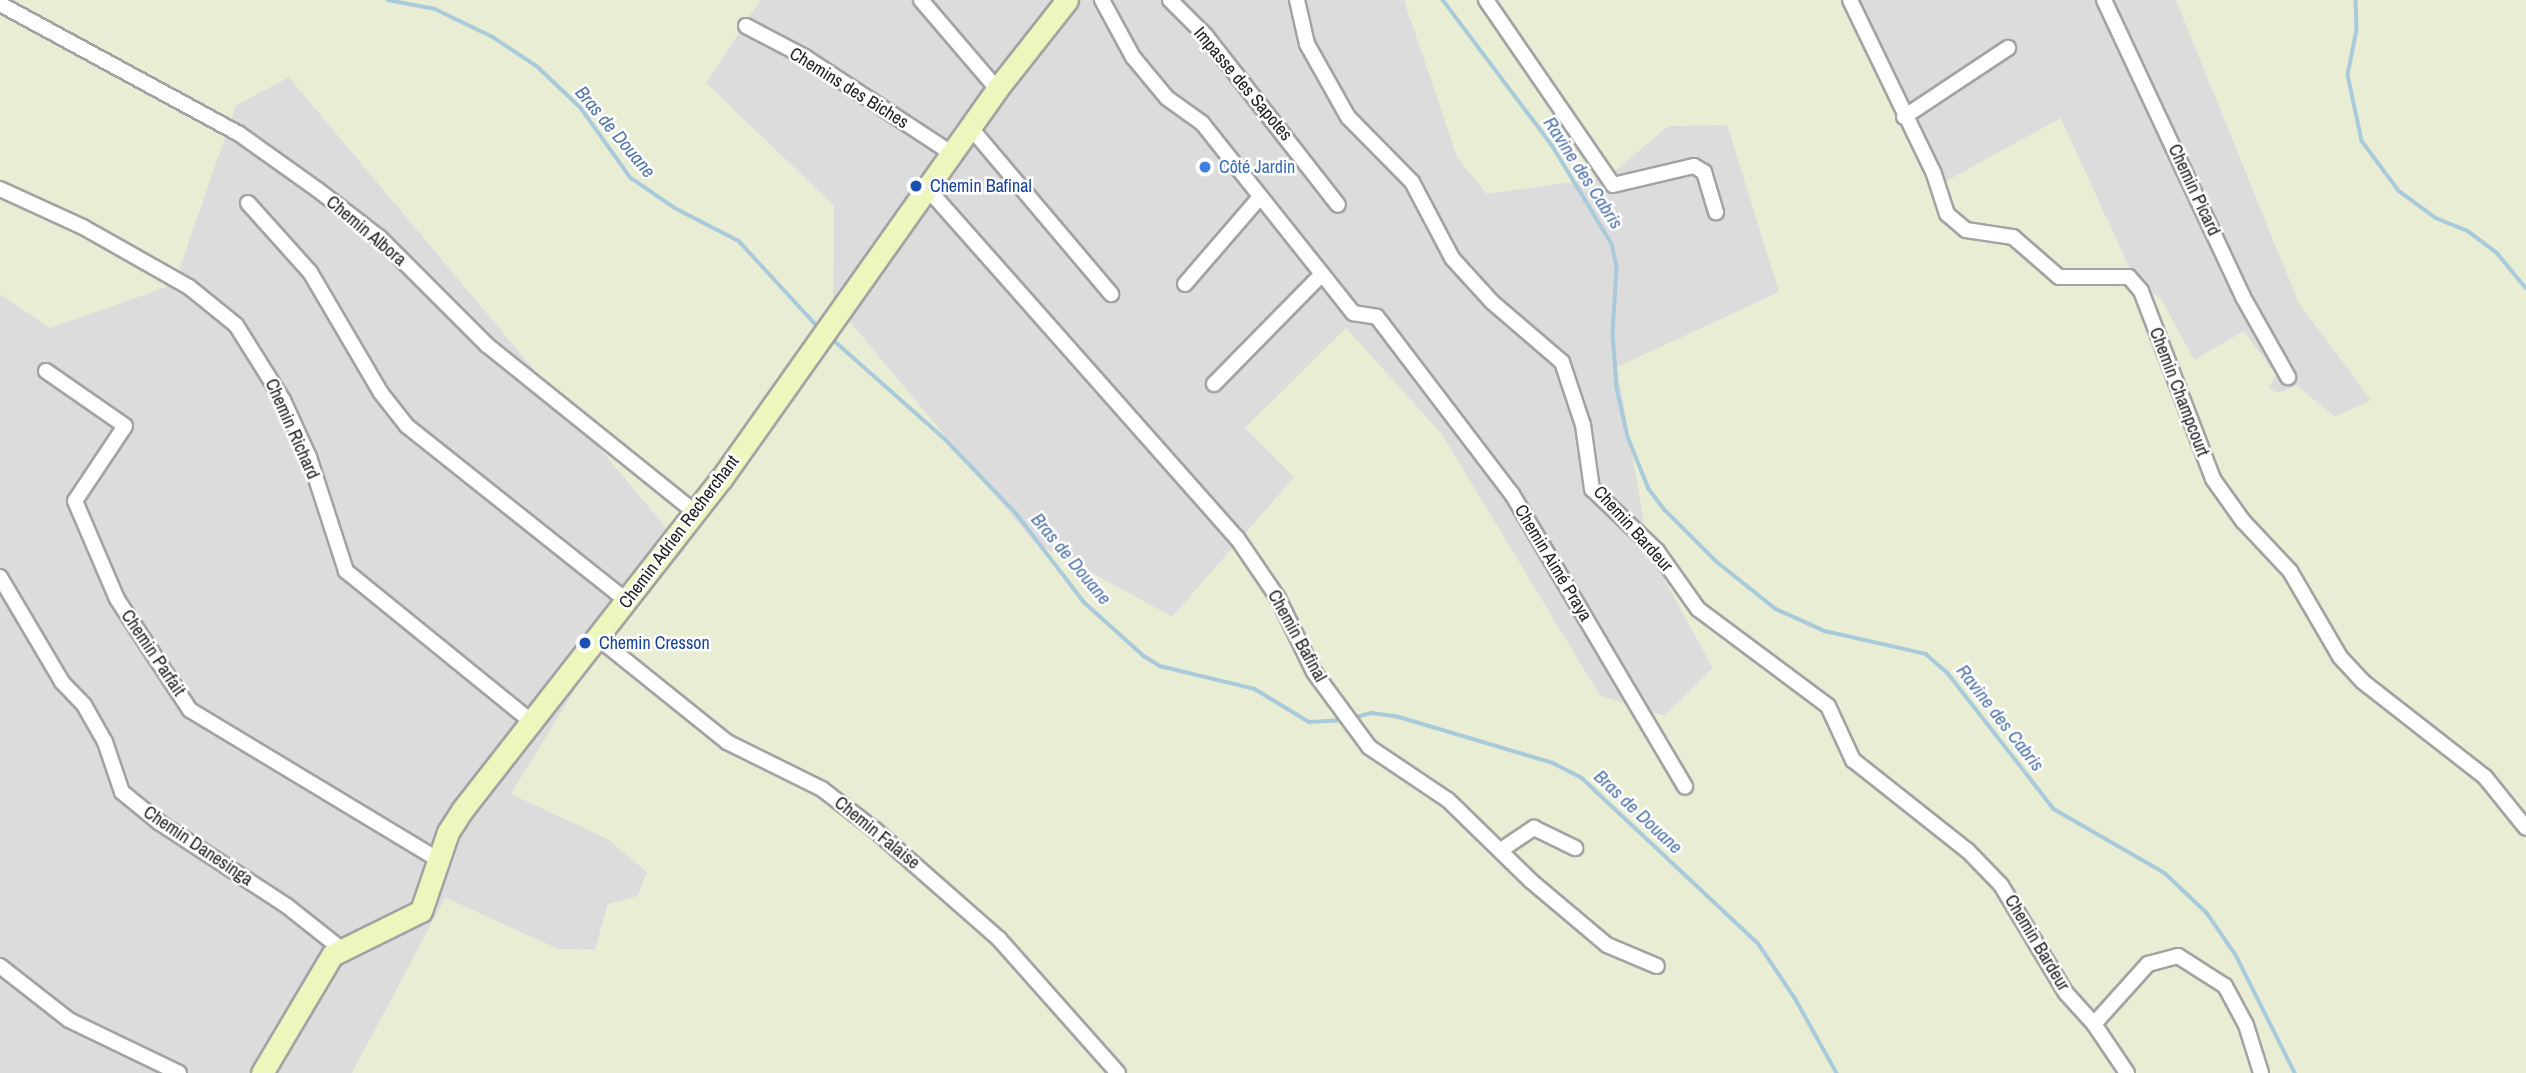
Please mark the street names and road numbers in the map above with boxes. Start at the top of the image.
street label: Impasse des Sapotes [1189,23,1297,145]
street label: Chemins des Biches [786,43,912,133]
street label: Chemin Picard [2163,141,2225,239]
street label: Chemin Albora [321,191,411,271]
street label: Chemin Champcourt [2145,325,2213,459]
street label: Chemin Richard [260,376,324,482]
street label: Chemin Adrien Recherchant [614,451,744,613]
street label: Chemin Bardeur [1589,482,1677,576]
street label: Chemin Aimé Praya [1510,500,1596,626]
street label: Chemin Bafinal [1263,586,1331,686]
street label: Chemin Parfait [116,606,190,700]
street label: Chemin Falaise [830,792,924,874]
street label: Chemin Danesinga [139,801,257,891]
street label: Chemin Bardeur [2000,891,2074,995]

